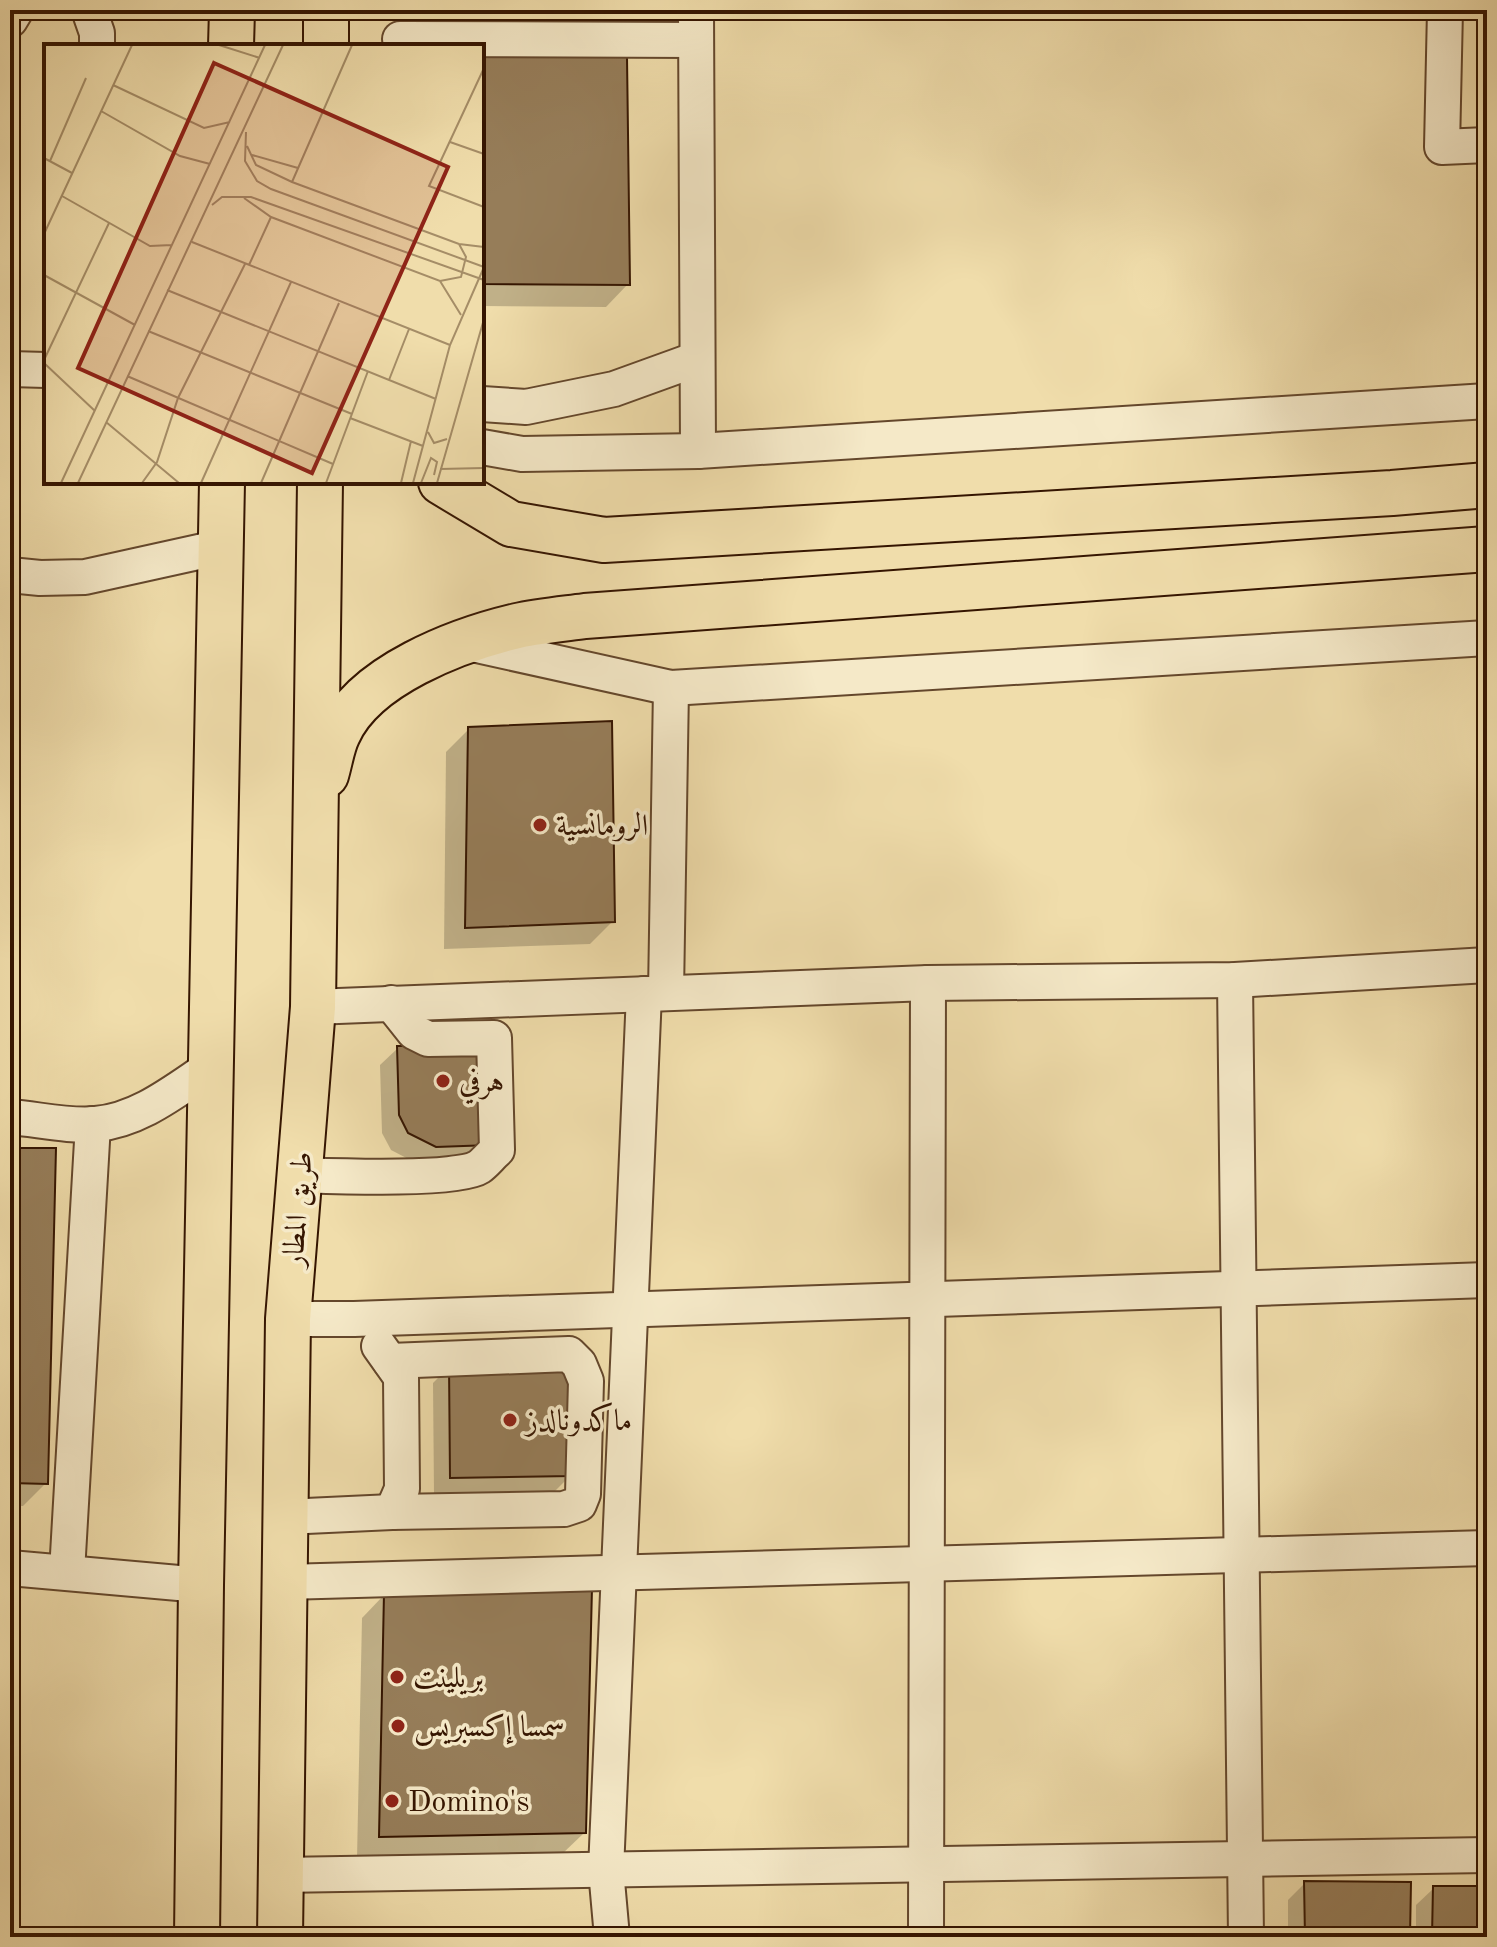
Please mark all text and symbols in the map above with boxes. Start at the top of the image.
inset map [44,44,484,484]
place label: الرومانسية [556,811,648,842]
marker: الرومانسية [531,816,549,834]
place label: هرفي [459,1068,504,1105]
marker: هرفي [434,1072,452,1090]
street label: طريق المطار [279,1150,321,1271]
place label: ماكدونالدز [523,1402,632,1437]
marker: ماكدونالدز [501,1411,519,1429]
place label: بريلينت [413,1664,484,1695]
marker: بريلينت [388,1668,406,1686]
place label: سمسا إكسبريس [414,1713,565,1746]
marker: سمسا إكسبريس [389,1717,407,1735]
place label: Domino's [408,1788,530,1818]
marker: Domino's [383,1792,401,1810]

